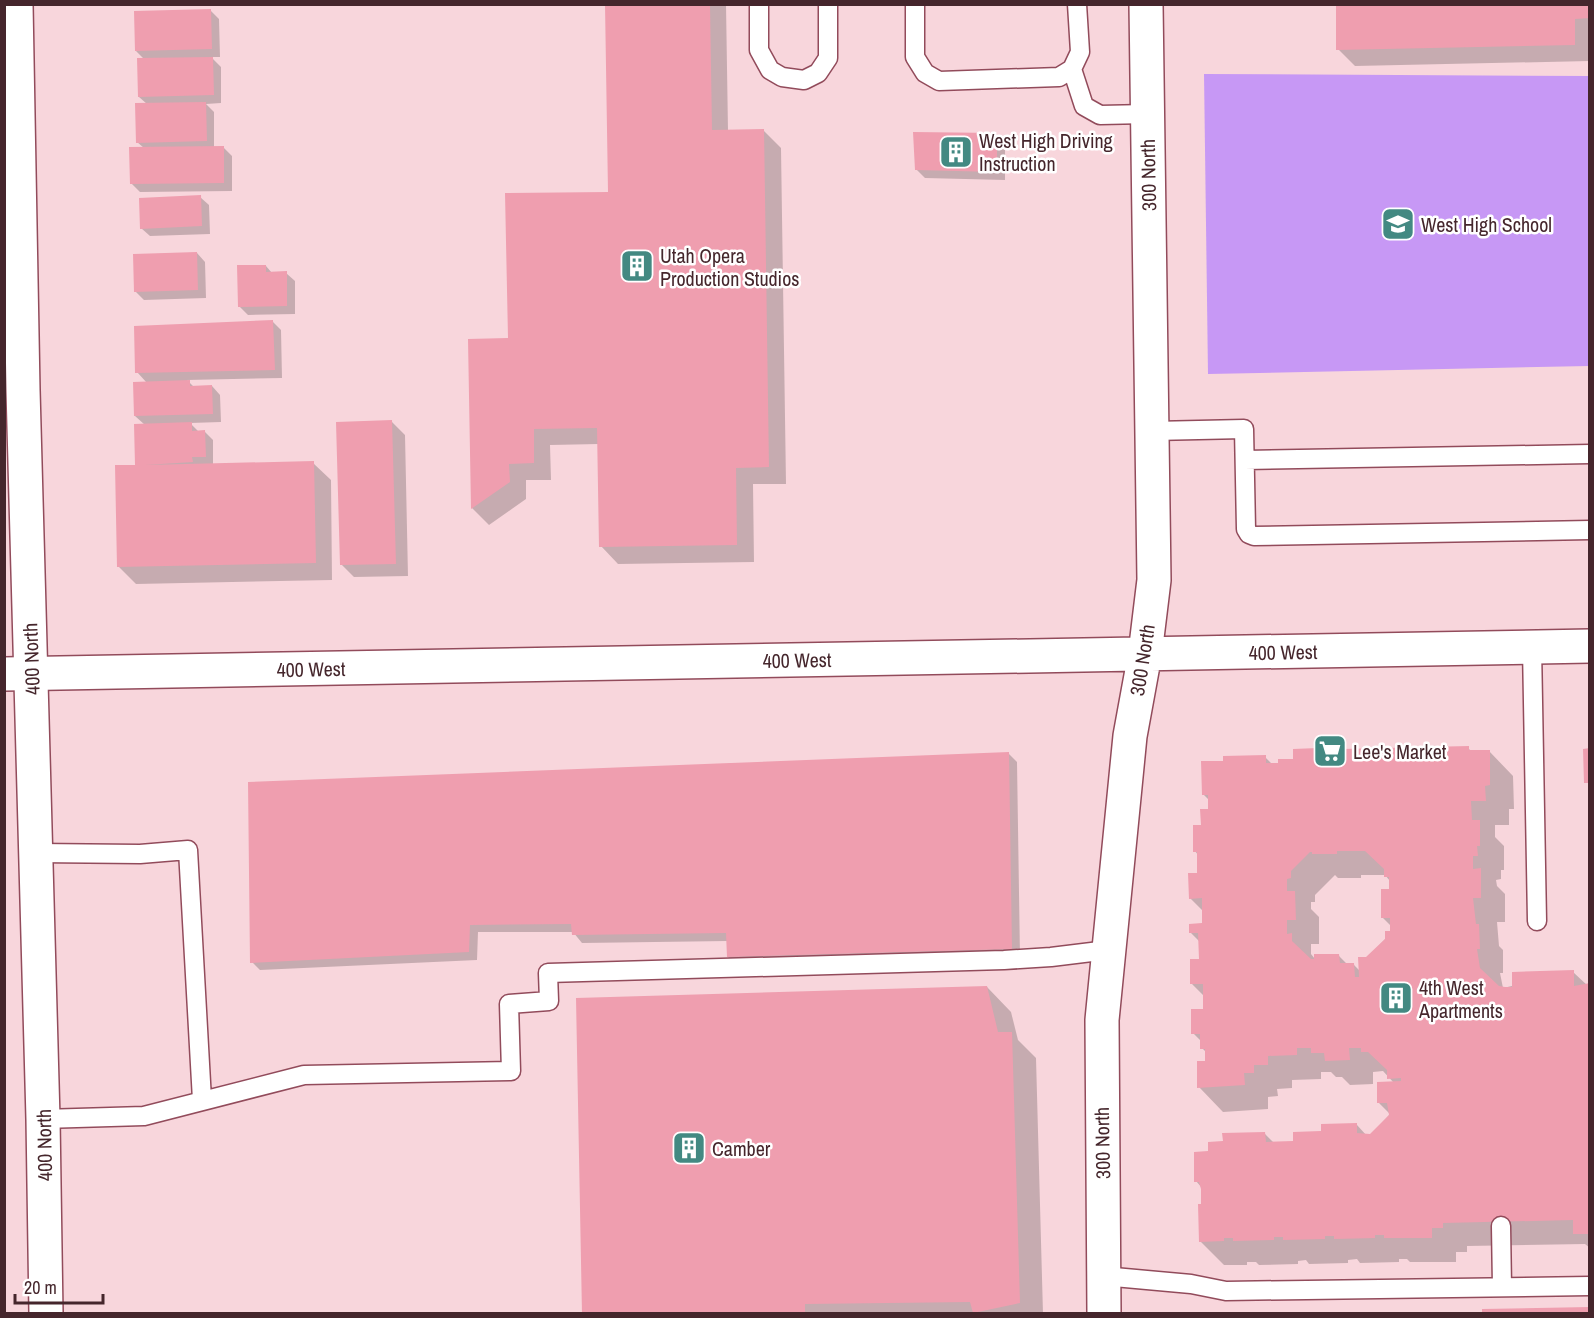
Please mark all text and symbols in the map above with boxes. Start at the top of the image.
place label: West High Driving Instruction [979,127,1113,177]
building icon: West High Driving Instruction [938,134,974,170]
street label: 300 North [1134,139,1162,211]
school or university icon: West High School [1380,206,1416,242]
place label: West High School [1421,211,1552,238]
place label: Utah Opera Production Studios [660,242,800,292]
building icon: Utah Opera Production Studios [619,248,655,284]
street label: 300 North [1123,622,1161,698]
street label: 400 North [16,623,46,695]
street label: 400 West [1248,638,1318,666]
street label: 400 West [762,646,832,674]
street label: 400 West [276,655,346,683]
supermarket icon: Lee's Market [1312,733,1348,769]
place label: Lee's Market [1353,738,1447,765]
place label: 4th West Apartments [1418,974,1503,1024]
building icon: 4th West Apartments [1378,980,1414,1016]
street label: 300 North [1088,1107,1116,1179]
street label: 400 North [30,1109,58,1181]
building icon: Camber [671,1130,707,1166]
place label: Camber [712,1135,771,1162]
scale bar [15,1267,104,1305]
text: 20 m [24,1275,57,1300]

